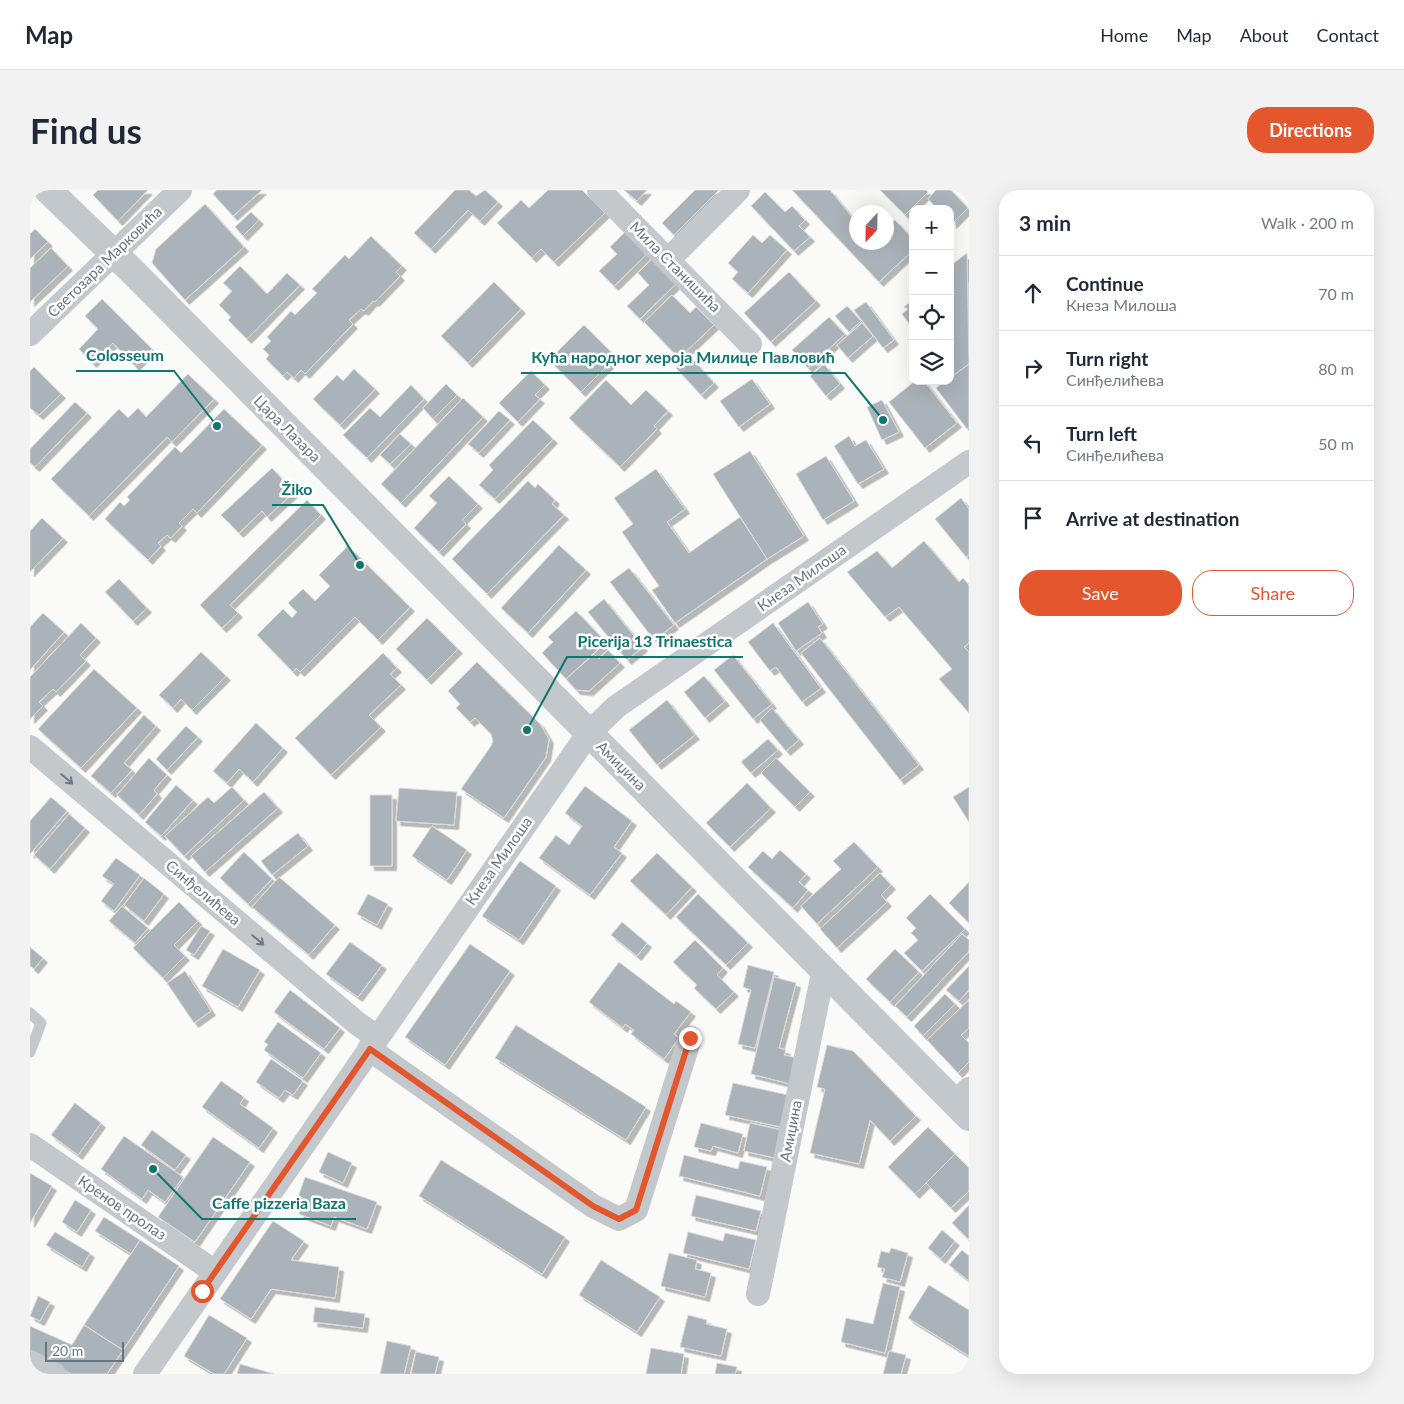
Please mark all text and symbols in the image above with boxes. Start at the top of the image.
text: Map [25,20,73,49]
text: Home [1100,24,1148,46]
text: Map [1176,24,1212,46]
text: About [1240,24,1289,46]
text: Contact [1317,24,1379,46]
button: Directions [1247,107,1374,153]
text: Find us [30,109,142,151]
street label: Светозара Марковића [43,202,165,321]
north arrow [849,205,894,250]
map controls [909,205,954,385]
button: + [909,205,954,250]
text: 3 min [1019,210,1071,235]
text: Walk · 200 m [1261,213,1354,232]
street label: Мила Станишића [627,217,725,315]
button: − [909,250,954,295]
text: Continue [1066,272,1144,295]
icon: ahead [1019,279,1047,307]
text: 70 m [1318,284,1354,303]
button: locate [909,295,954,340]
text: Кнеза Милоша [1066,295,1177,314]
callout: Colosseum [76,340,174,371]
button: layers [909,340,954,385]
callout: Кућа народног хероја Милице Павловић [521,342,845,373]
text: Colosseum [86,345,164,364]
text: Кућа народног хероја Милице Павловић [531,347,835,366]
text: Turn right [1066,347,1148,370]
icon: right [1019,354,1047,382]
text: 80 m [1318,359,1354,378]
text: Синђелићева [1066,370,1164,389]
street label: Цара Лазара [251,391,325,465]
text: Turn left [1066,422,1137,445]
icon: left [1019,429,1047,457]
text: 50 m [1318,434,1354,453]
text: Синђелићева [1066,445,1164,464]
callout: Žiko [272,474,323,505]
text: Žiko [281,479,313,498]
icon: arrive [1019,504,1047,532]
text: Arrive at destination [1066,507,1239,530]
street label: Кнеза Милоша [754,540,849,614]
button: Save [1019,570,1182,616]
button: Share [1192,570,1354,616]
callout: Picerija 13 Trinaestica [567,626,743,657]
text: Picerija 13 Trinaestica [578,631,732,650]
street label: Амиџина [593,737,650,794]
one-way arrow [61,773,74,784]
street label: Кнеза Милоша [461,813,535,908]
street label: Синђелићева [163,856,245,929]
one-way arrow [252,934,265,945]
route end [679,1027,702,1050]
street label: Амиџина [775,1099,805,1163]
street label: Кренов пролаз [75,1171,170,1243]
callout: Caffe pizzeria Baza [202,1188,356,1219]
text: Caffe pizzeria Baza [212,1193,346,1212]
route start [191,1280,214,1303]
scale bar [45,1339,124,1362]
text: 20 m [52,1342,83,1359]

